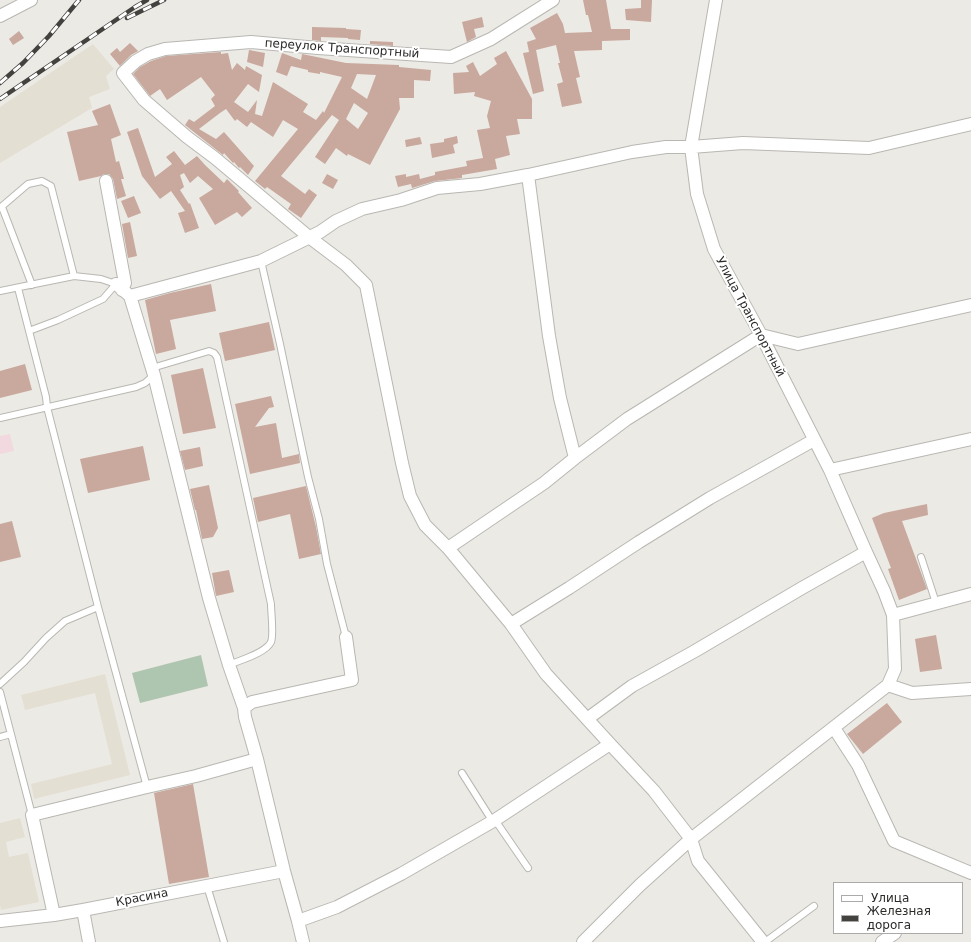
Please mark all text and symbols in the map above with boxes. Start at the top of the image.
street label: переулок Транспортный [264,36,420,62]
street label: Улица Транспортный [712,255,788,379]
legend [833,882,963,934]
street label: Красина [115,886,169,910]
text: Улица [871,891,909,905]
text: Железная дорога [867,904,931,932]

